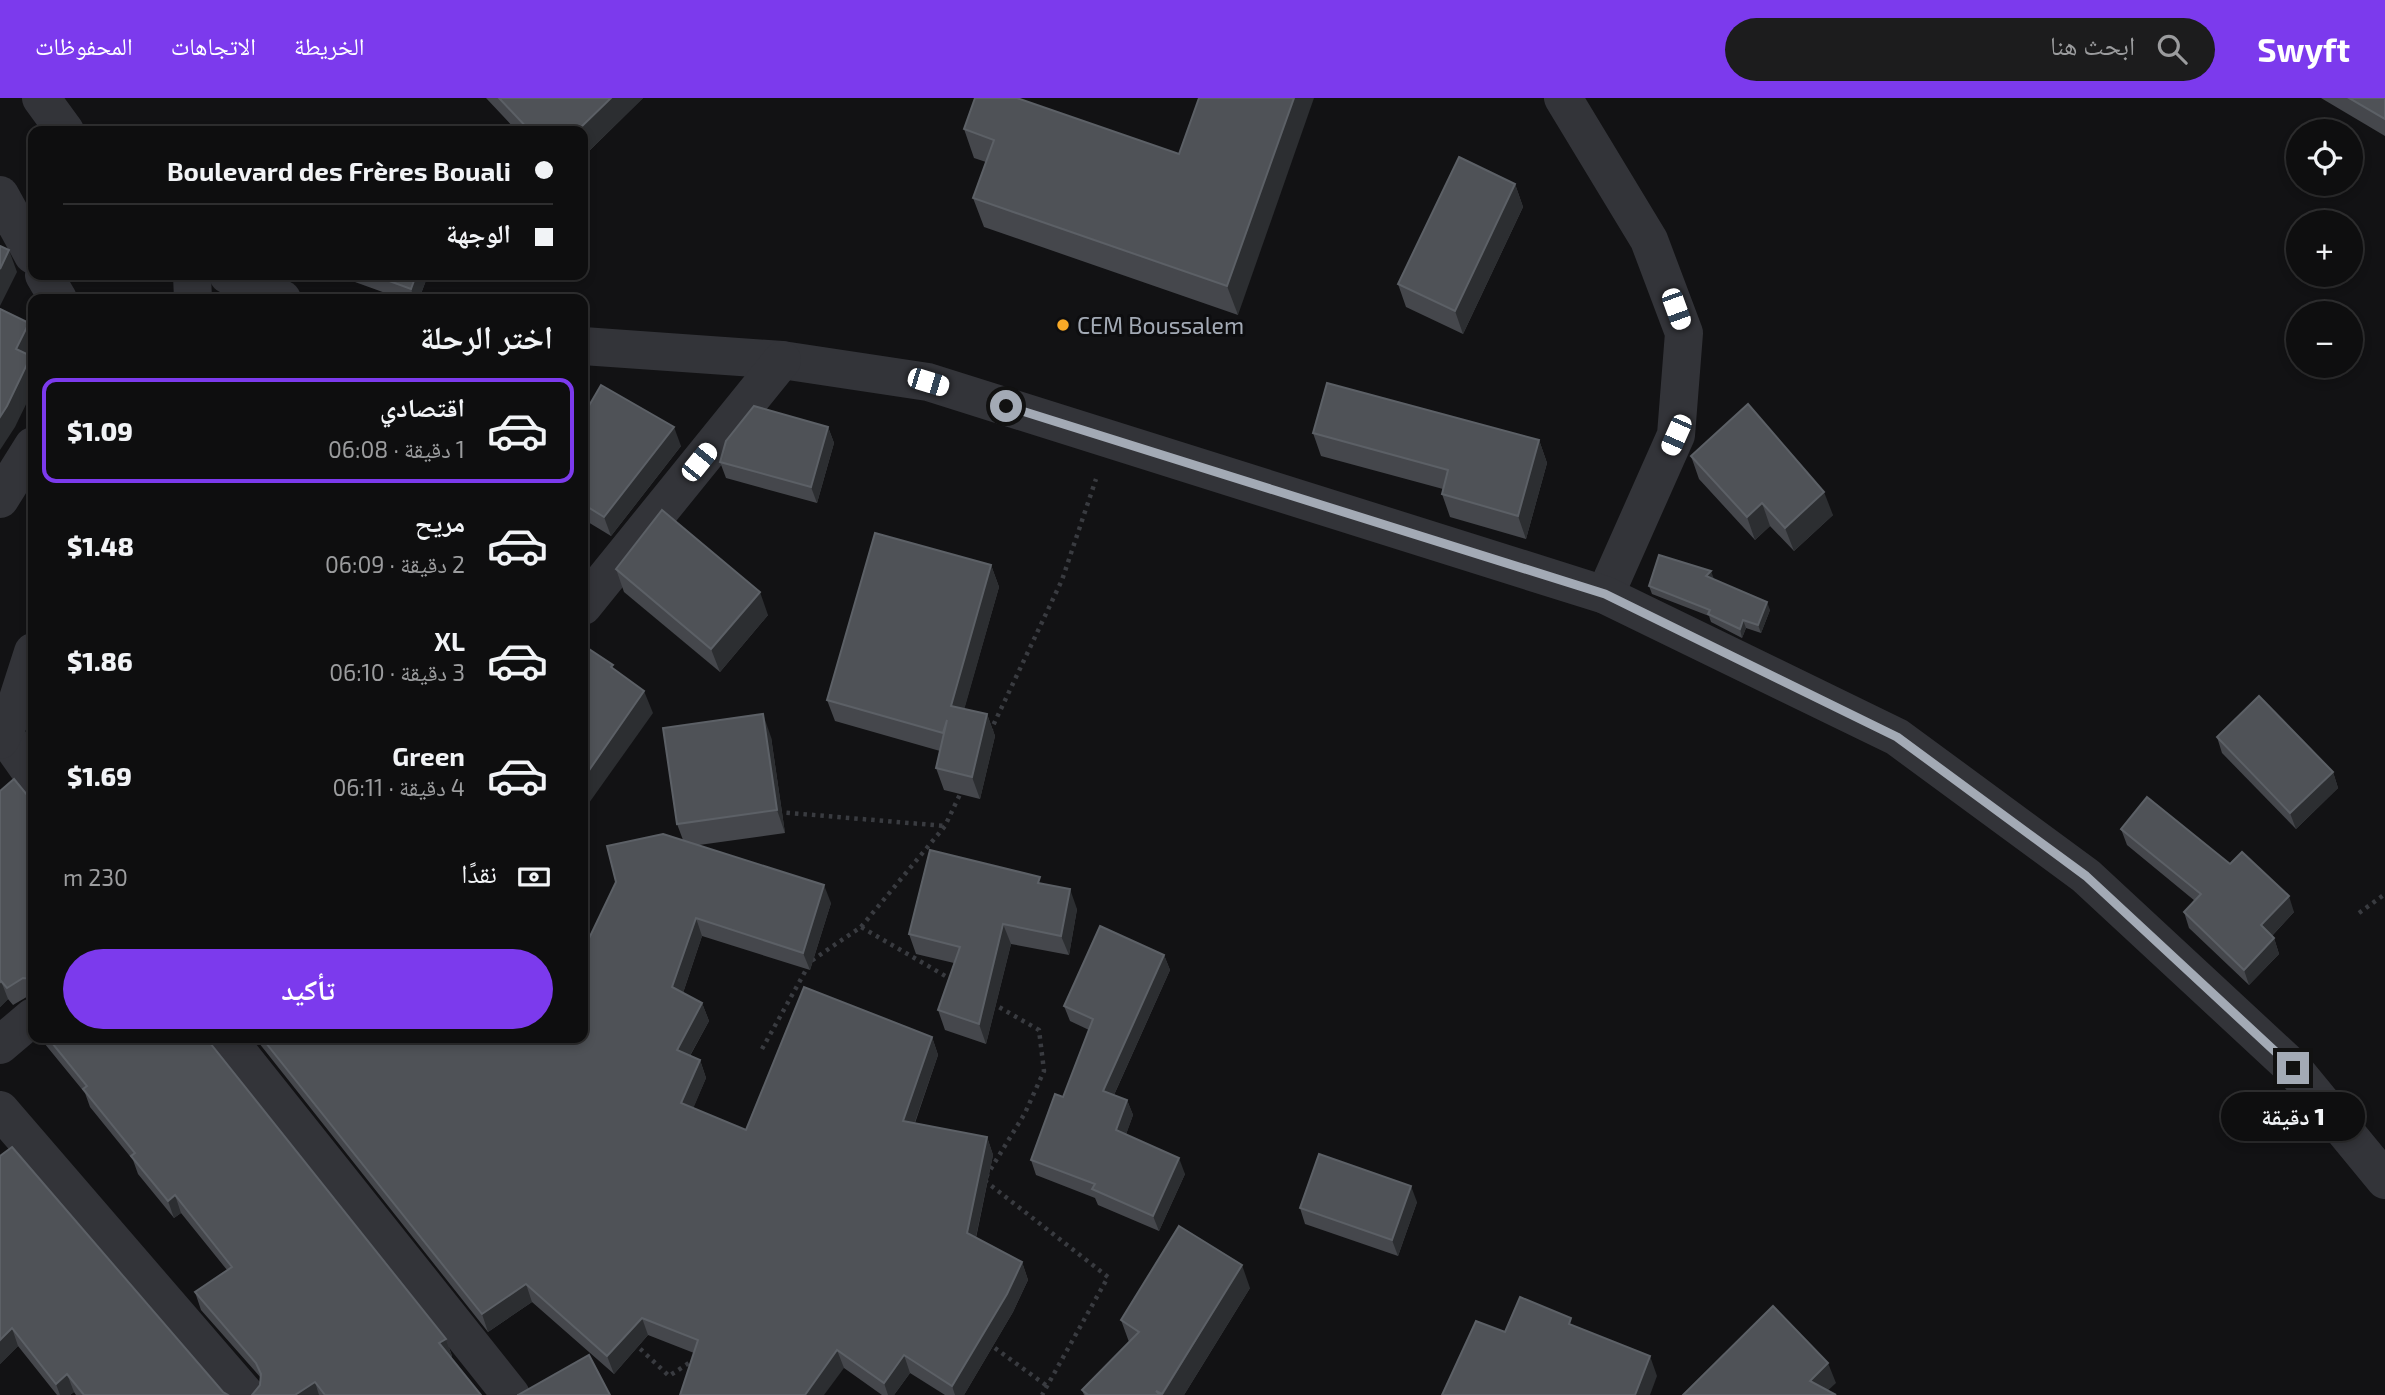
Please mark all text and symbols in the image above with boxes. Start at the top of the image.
search box [1725,18,2215,81]
text: ابحث هنا [2050,29,2135,60]
text: Swyft [2257,29,2350,69]
icon: search [2153,30,2191,68]
text: المحفوظات [35,31,133,60]
text: الاتجاهات [171,31,256,60]
text: الخريطة [294,31,365,60]
map controls [2286,119,2363,378]
button: locate [2286,119,2363,196]
text: Boulevard des Frères Bouali [167,155,511,186]
button: + [2286,210,2363,287]
text: الوجهة [446,217,511,248]
car [1659,286,1694,332]
button: − [2286,301,2363,378]
place label: CEM Boussalem [1077,311,1244,339]
text: اختر الرحلة [420,317,553,355]
marker: CEM Boussalem [1055,317,1071,333]
car [905,366,952,398]
route start [990,390,1022,422]
text: اقتصادي [380,391,465,422]
icon: car [486,399,549,462]
car [1658,412,1695,458]
text: $1.09 [67,415,133,446]
text: 1 دقيقة · 06:08 [328,435,465,463]
car [678,439,721,485]
text: مريح [415,506,465,537]
icon: car [486,514,549,577]
text: $1.48 [67,530,134,561]
text: 2 دقيقة · 06:09 [325,550,465,578]
text: XL [434,625,465,656]
icon: car [486,629,549,692]
text: $1.86 [67,645,133,676]
text: 3 دقيقة · 06:10 [329,658,465,686]
text: Green [392,740,465,771]
icon: car [486,744,549,807]
text: $1.69 [67,760,132,791]
text: 4 دقيقة · 06:11 [333,773,465,801]
text: نقدًا [461,857,497,888]
icon: cash [515,858,553,896]
text: 230 m [63,863,128,891]
button: تأكيد [63,949,553,1029]
route end [2277,1052,2309,1084]
callout: 1 دقيقة [2221,1093,2365,1142]
text: 1 دقيقة [2261,1102,2325,1130]

